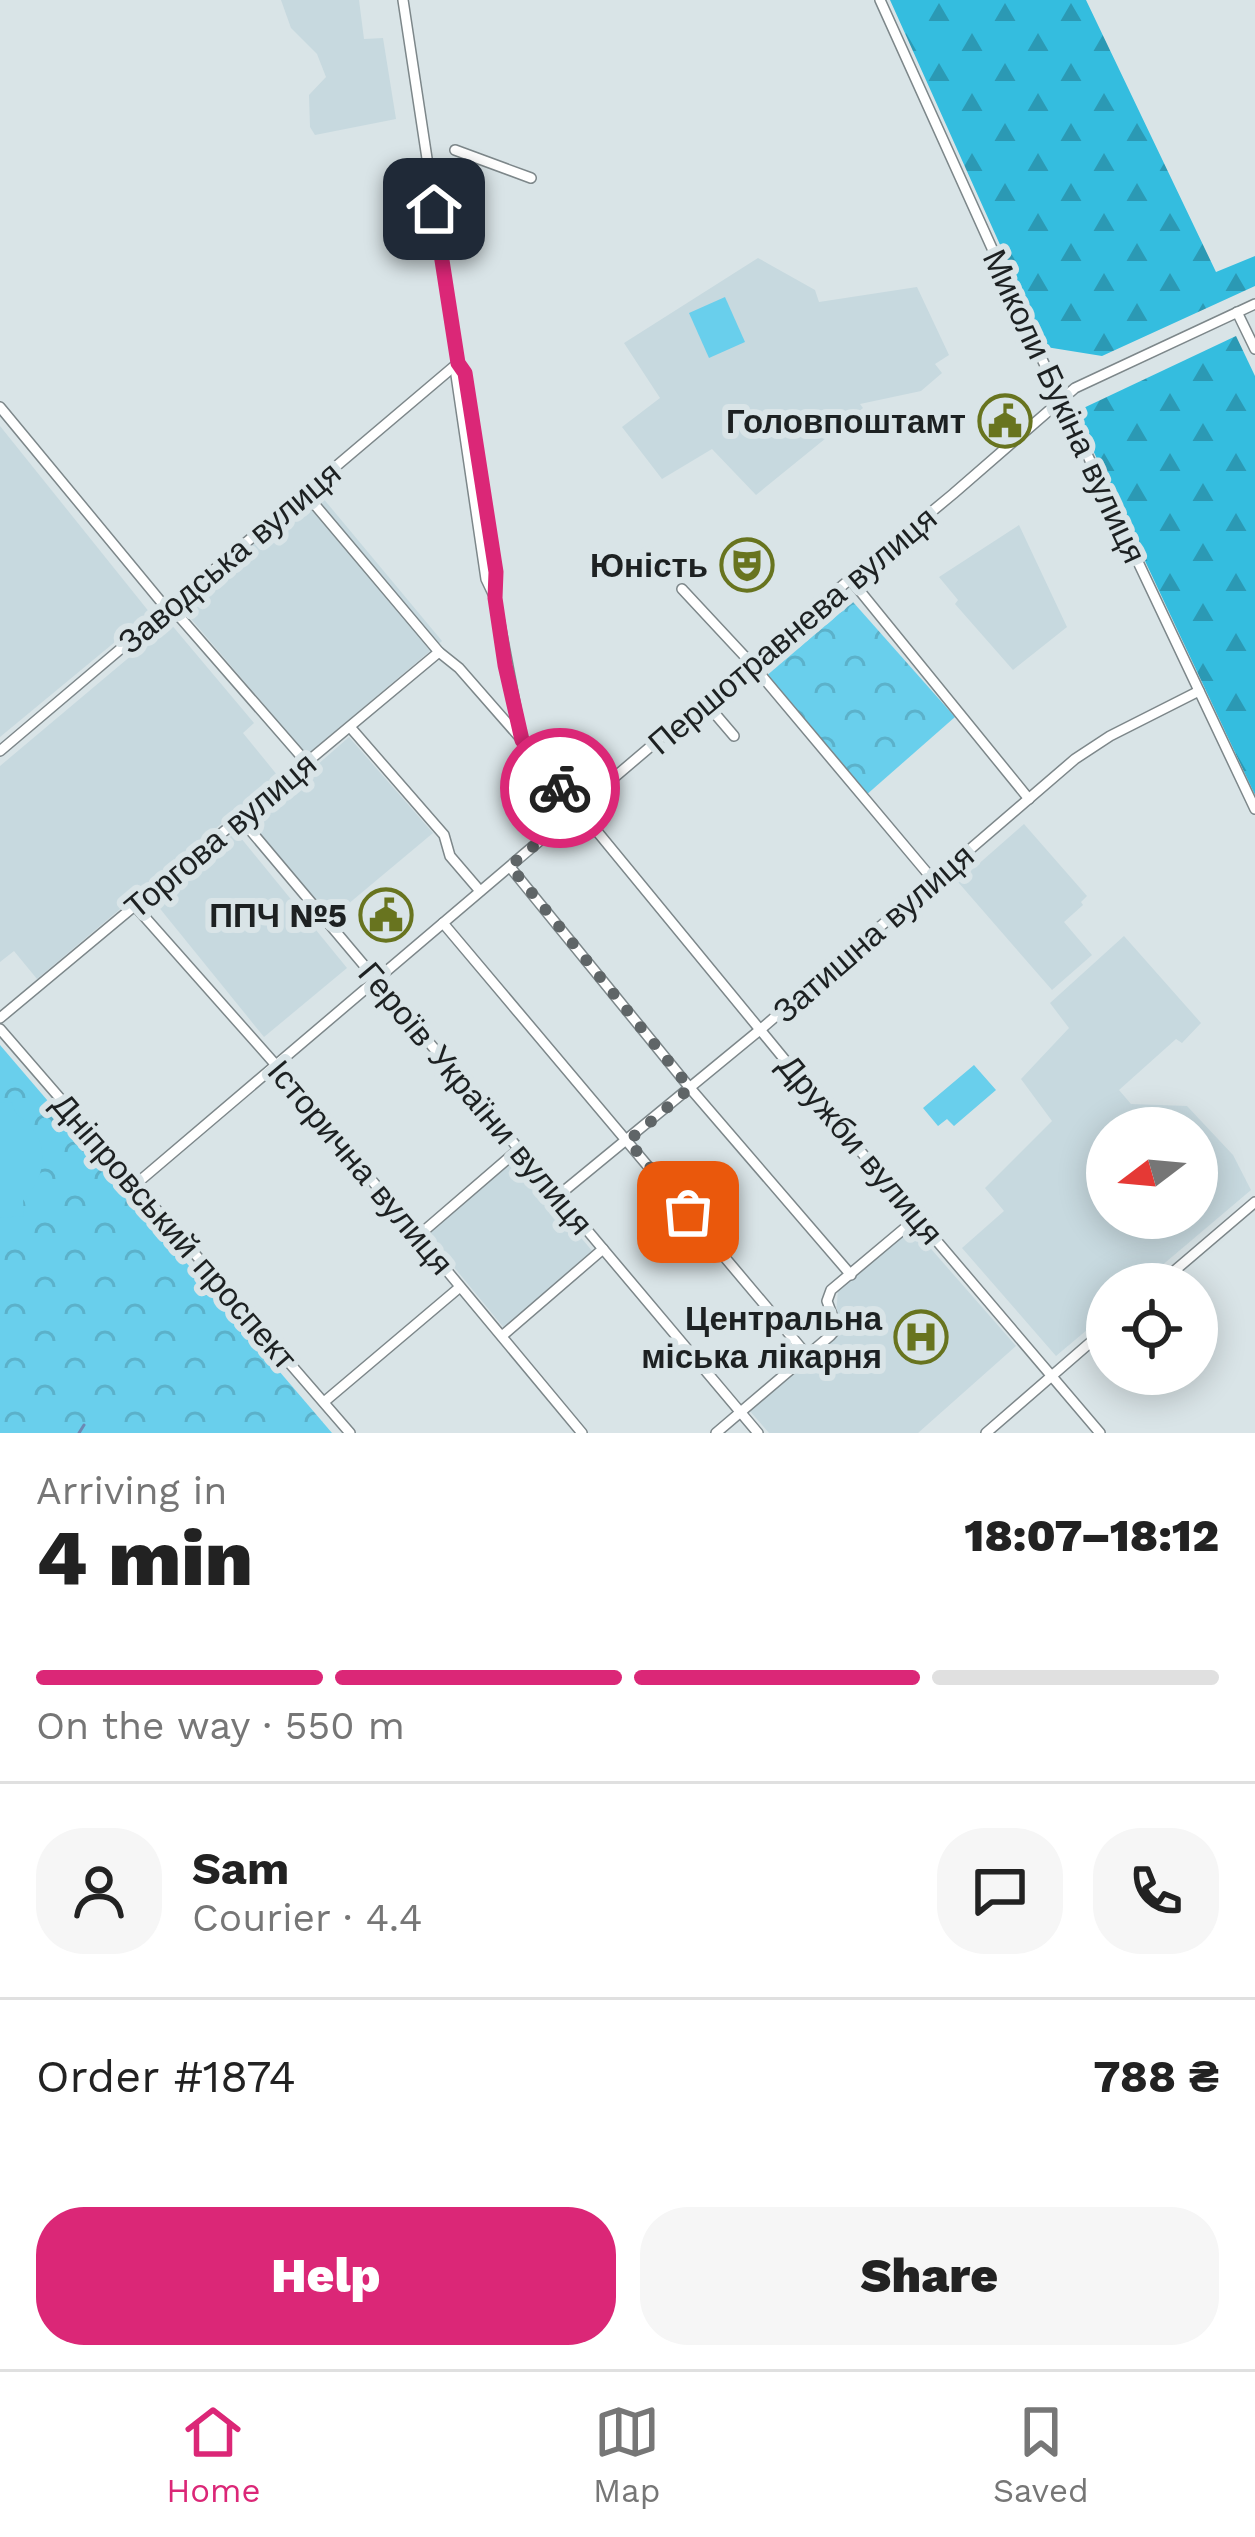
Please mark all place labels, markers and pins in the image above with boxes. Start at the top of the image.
pin [383,158,485,260]
public building icon: Головпоштамт [977,393,1033,449]
place label: Головпоштамт [726,402,966,441]
theatre icon: Юність [719,537,775,593]
place label: Юність [590,546,708,585]
public building icon: ППЧ №5 [358,887,414,943]
place label: ППЧ №5 [209,896,347,935]
pin [637,1161,739,1263]
place label: Центральна міська лікарня [641,1299,883,1376]
hospital icon: Центральна міська лікарня [893,1309,949,1365]

